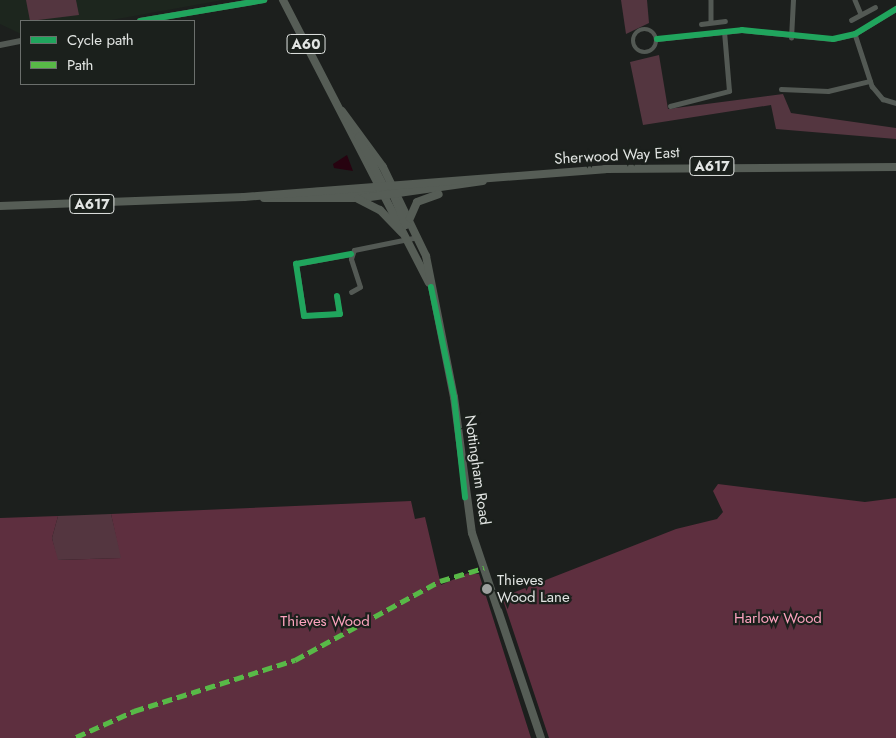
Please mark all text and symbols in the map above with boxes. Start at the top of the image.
legend [20,20,195,85]
text: Cycle path [67,29,134,51]
road number: A60 [286,33,326,56]
text: Path [67,54,93,76]
street label: Sherwood Way East [554,144,680,168]
road number: A617 [688,154,736,178]
road number: A617 [68,192,116,215]
street label: Nottingham Road [460,414,494,526]
place label: Thieves Wood Lane [497,571,570,606]
marker: Thieves Wood Lane [481,583,493,595]
park label: Harlow Wood [734,610,822,628]
park label: Thieves Wood [280,613,370,631]

